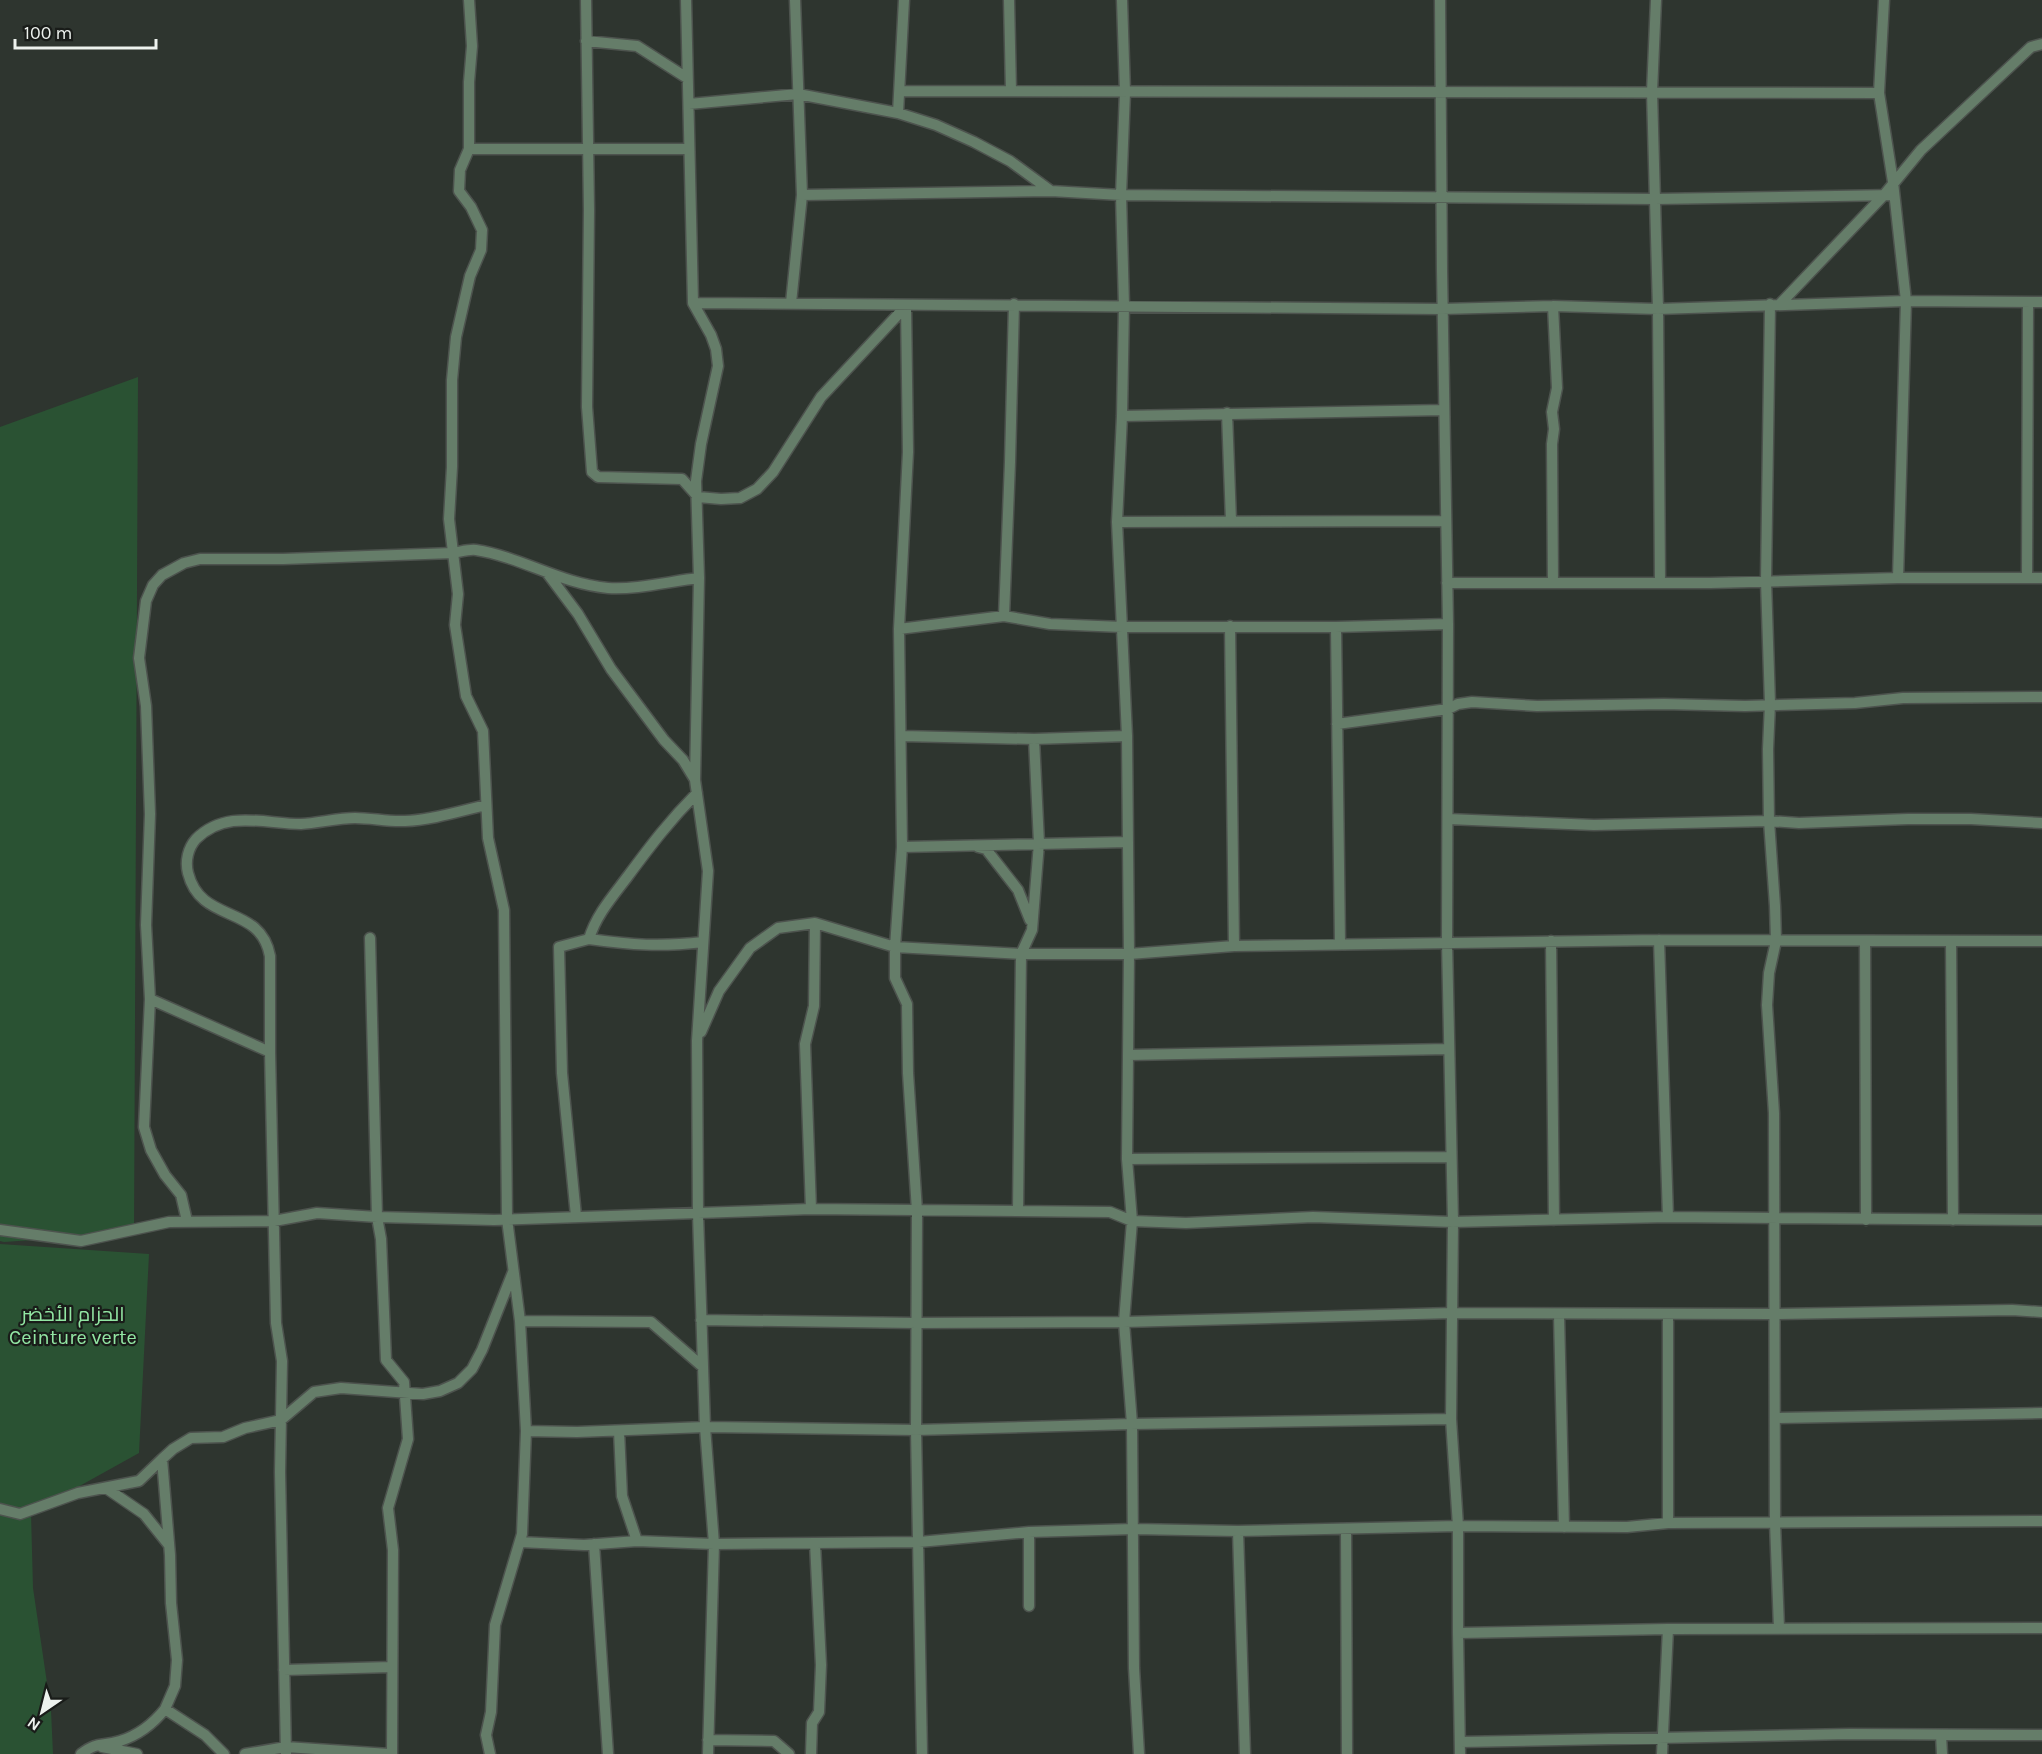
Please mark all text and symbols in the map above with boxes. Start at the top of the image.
scale bar [15,12,156,50]
text: 100 m [24,22,72,44]
park label: الحزام الأخضر Ceinture verte [9,1303,137,1349]
north arrow [12,1682,72,1742]
text: N [24,1713,44,1735]

